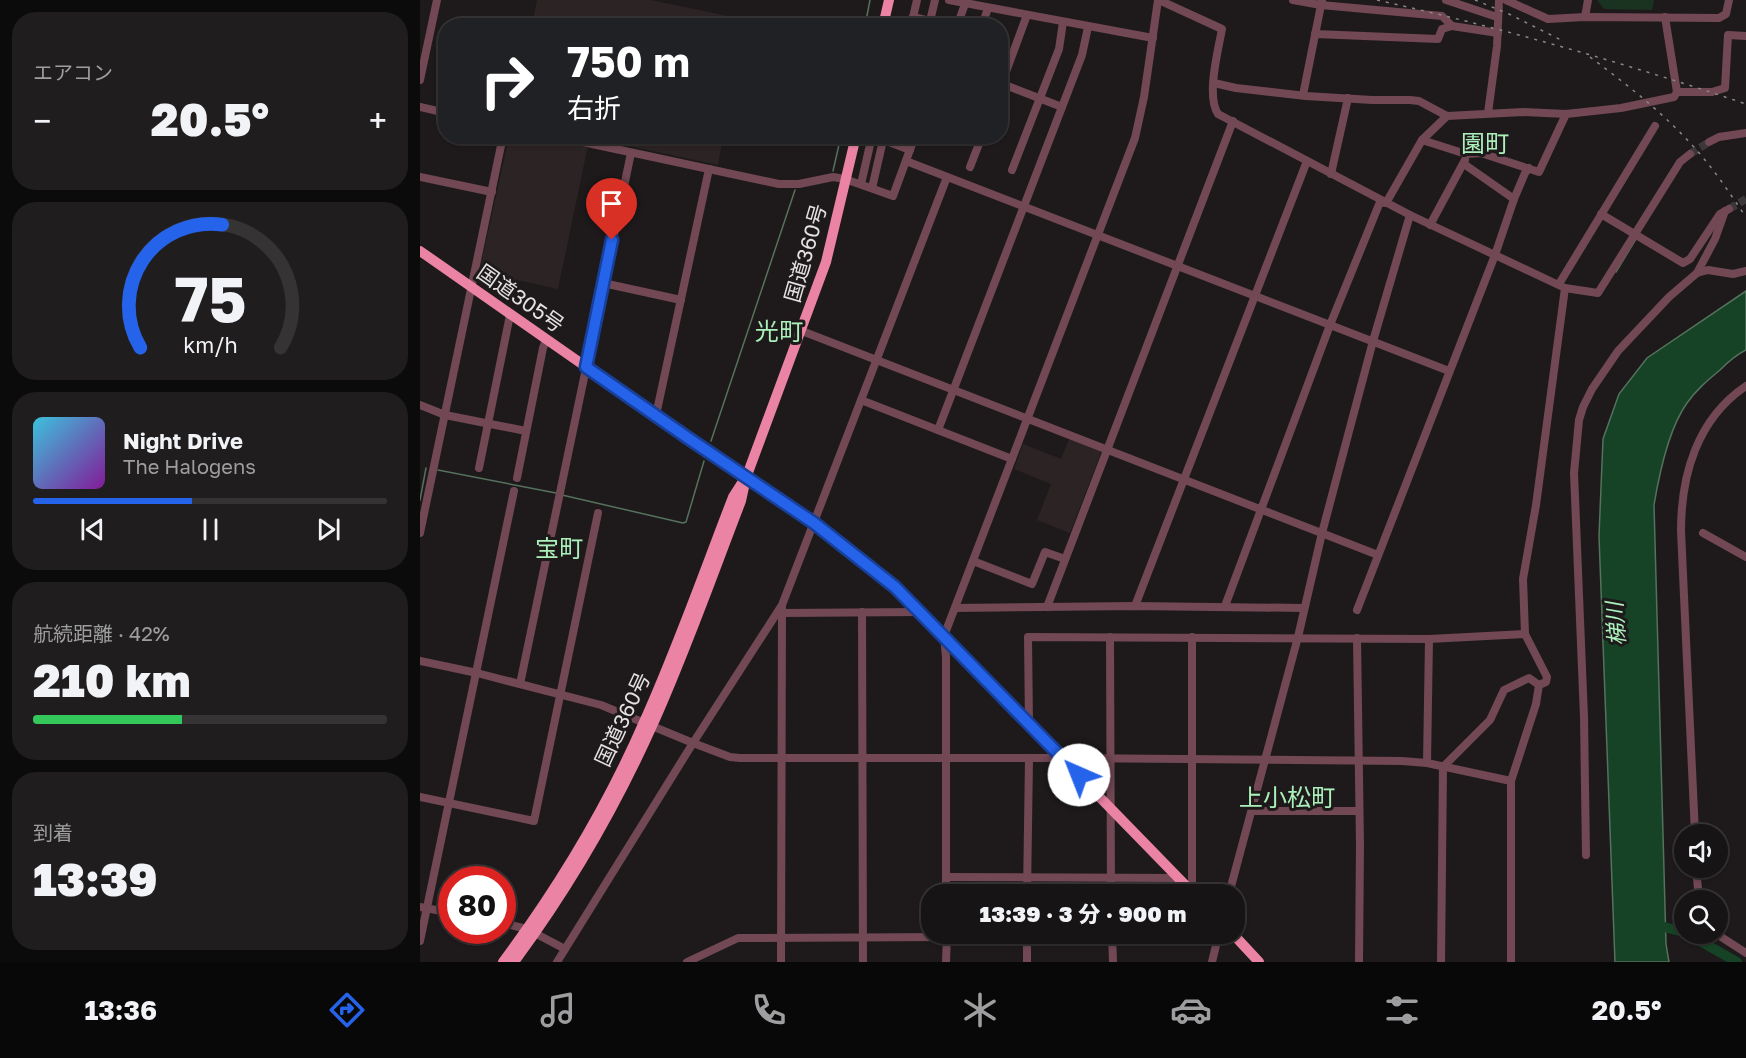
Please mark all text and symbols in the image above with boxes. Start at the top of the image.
text: 750 m [567,36,690,86]
icon: right [468,42,546,120]
text: エアコン [33,60,113,84]
text: 20.5° [151,92,269,146]
text: 右折 [567,92,621,124]
text: − [33,101,51,140]
text: + [369,101,387,140]
district label: 園町 [1461,128,1509,157]
pin [586,178,637,240]
icon: arrive [595,187,628,220]
street label: 国道360号 [779,201,831,305]
street label: 国道305号 [472,259,570,337]
text: 75 [174,261,246,336]
district label: 光町 [755,316,803,345]
text: km/h [183,332,237,358]
text: Night Drive [123,427,243,454]
text: The Halogens [123,454,256,478]
icon: previous [76,513,109,546]
icon: pause [194,513,227,546]
icon: next [312,513,345,546]
district label: 宝町 [535,533,583,562]
water label: 梯川 [1600,599,1630,647]
text: 航続距離 · 42% [33,621,170,645]
text: 210 km [33,653,191,707]
street label: 国道360号 [589,668,655,770]
position arrow [1047,743,1111,807]
district label: 上小松町 [1239,782,1335,811]
text: 到着 [33,820,73,844]
map controls [1674,824,1728,944]
button: sound [1674,824,1728,878]
text: 13:39 [33,852,158,906]
speed limit sign: 80 [438,866,516,944]
button: search [1674,890,1728,944]
text: 13:39 · 3 分 · 900 m [980,900,1186,927]
icon: directions [326,989,368,1031]
icon: music [537,989,579,1031]
icon: phone [748,989,790,1031]
icon: climate [959,989,1001,1031]
icon: car [1170,989,1212,1031]
icon: filters [1381,989,1423,1031]
text: 13:36 [84,994,157,1026]
text: 20.5° [1592,994,1661,1026]

